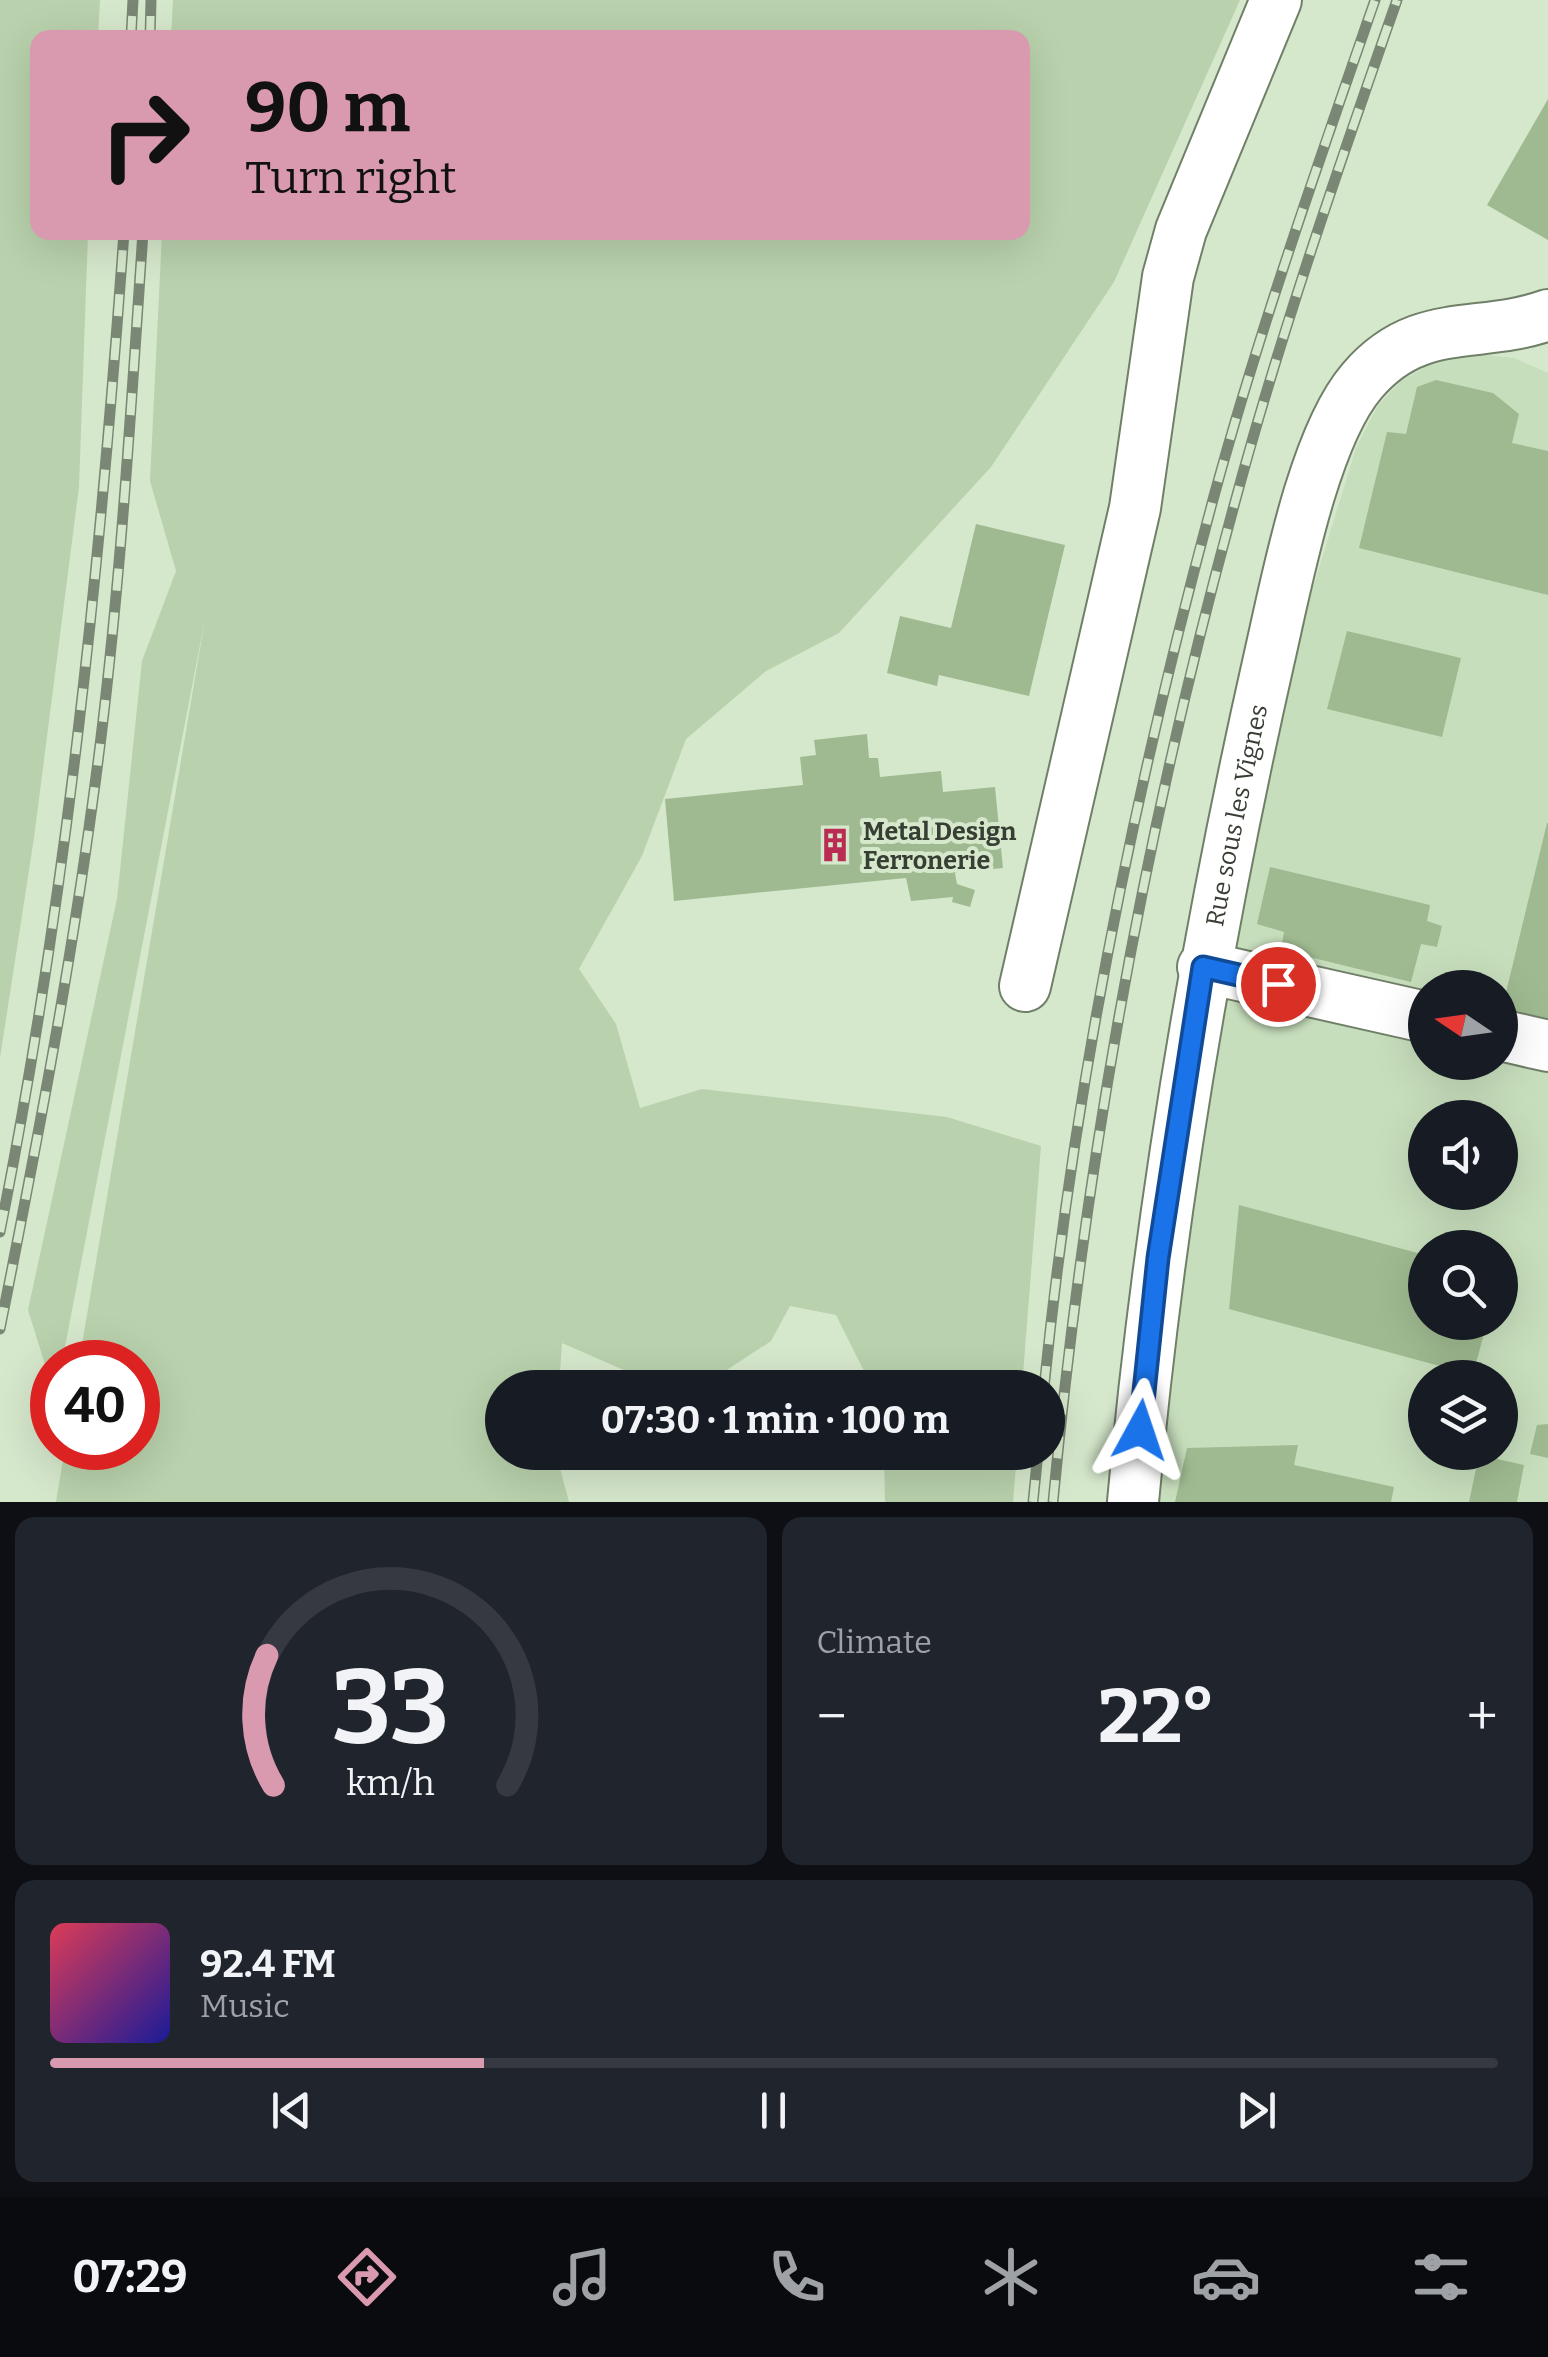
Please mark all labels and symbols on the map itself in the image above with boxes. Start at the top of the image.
street label: Rue sous les Vignes [1200,702,1274,929]
place label: Metal Design Ferronerie [863,817,1016,876]
building icon: Metal Design Ferronerie [816,826,854,864]
pin [1236,942,1321,1027]
north arrow [1408,970,1518,1080]
speed limit sign: 40 [30,1340,160,1470]
position arrow [1088,1378,1192,1482]

